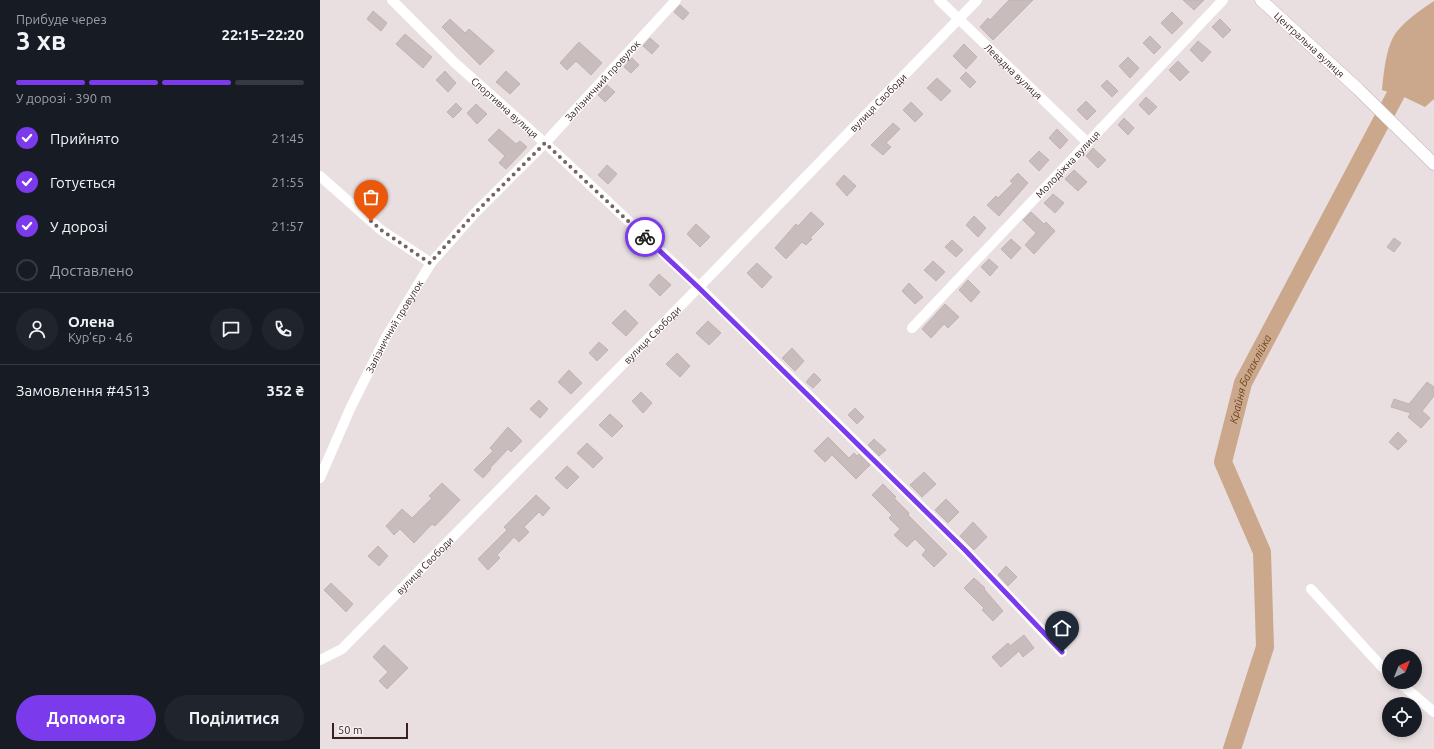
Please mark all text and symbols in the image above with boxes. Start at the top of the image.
street label: Центральна вулиця [1272,10,1347,80]
text: Прибуде через [16,12,107,26]
text: 3 хв [16,26,66,55]
text: 22:15–22:20 [221,26,304,43]
street label: Залізничний провулок [563,38,642,123]
street label: Левадна вулиця [982,42,1044,102]
street label: вулиця Свободи [848,71,909,134]
street label: Спортивна вулиця [469,75,540,141]
text: У дорозі · 390 m [16,91,111,105]
icon: check [16,127,38,149]
street label: Молодіжна вулиця [1033,128,1102,200]
text: Прийнято [50,130,119,147]
text: 21:45 [271,131,304,145]
icon: check [16,171,38,193]
text: Готується [50,174,116,191]
text: 21:55 [271,175,304,189]
pin [354,180,388,221]
icon: bag [360,186,382,208]
icon: check [16,215,38,237]
courier [625,217,665,257]
text: У дорозі [50,218,108,235]
text: 21:57 [271,219,304,233]
icon: bike [634,226,656,248]
text: Доставлено [50,262,134,279]
street label: Залізничний провулок [364,278,425,375]
street label: вулиця Свободи [622,304,683,366]
button: person [16,308,58,350]
button: chat [210,308,252,350]
button: phone [262,308,304,350]
text: Олена [68,313,115,330]
text: Кур’єр · 4.6 [68,330,133,344]
water label: Крайня Балаклійка [1227,332,1274,425]
text: Замовлення #4513 [16,382,150,399]
text: 352 ₴ [267,382,304,399]
street label: вулиця Свободи [394,535,456,597]
pin [1045,611,1079,652]
icon: home [1051,617,1073,639]
north arrow [1382,649,1422,689]
map controls [1382,649,1422,737]
button: Допомога [16,695,156,741]
button: Поділитися [164,695,304,741]
button: locate [1382,697,1422,737]
scale bar [332,721,408,740]
text: 50 m [338,724,362,736]

